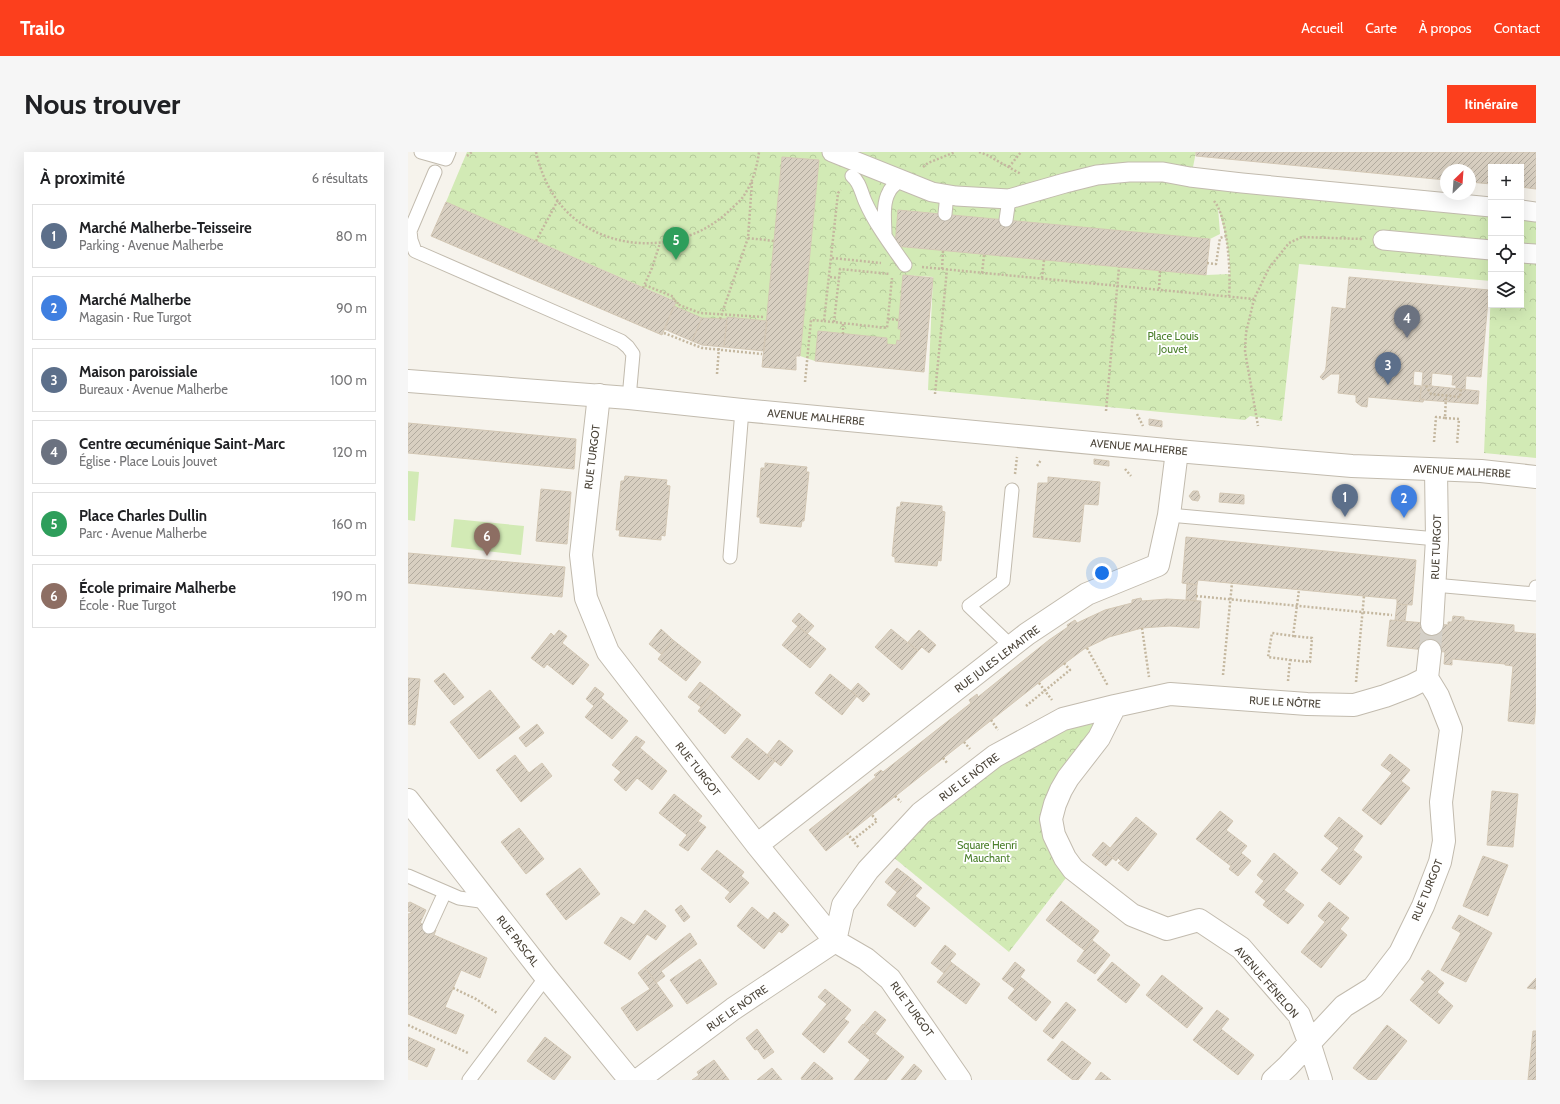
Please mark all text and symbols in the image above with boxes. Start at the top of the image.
text: Trailo [20,17,65,40]
text: Accueil [1301,19,1343,37]
text: Carte [1365,19,1397,37]
text: À propos [1419,19,1472,37]
text: Contact [1494,19,1540,37]
button: Itinéraire [1447,85,1536,123]
text: Nous trouver [24,87,180,121]
north arrow [1440,164,1476,200]
map controls [1488,164,1524,308]
button: + [1488,164,1524,200]
text: À proximité [40,168,125,188]
text: 6 résultats [312,170,368,186]
button: − [1488,200,1524,236]
text: Marché Malherbe-Teisseire [79,219,252,237]
pin: 5 [663,227,689,260]
text: 1 [52,228,56,244]
text: 80 m [336,228,367,244]
button: locate [1488,236,1524,272]
text: Parking · Avenue Malherbe [79,237,223,253]
button: layers [1488,272,1524,308]
text: Marché Malherbe [79,291,191,309]
text: 2 [51,300,57,316]
text: 90 m [336,300,367,316]
pin: 4 [1394,305,1420,338]
text: Magasin · Rue Turgot [79,309,191,325]
park label: Place Louis Jouvet [1147,329,1199,356]
pin: 3 [1375,352,1401,385]
text: Maison paroissiale [79,363,197,381]
text: 3 [50,372,58,388]
text: 100 m [330,372,367,388]
text: Bureaux · Avenue Malherbe [79,381,228,397]
street label: AVENUE MALHERBE [767,406,865,428]
street label: RUE TURGOT [581,424,603,490]
text: Centre œcuménique Saint-Marc [79,435,285,453]
street label: AVENUE MALHERBE [1090,436,1188,458]
text: 4 [50,444,58,460]
text: 120 m [333,444,367,460]
text: Église · Place Louis Jouvet [79,453,217,469]
street label: AVENUE MALHERBE [1413,461,1511,481]
pin: 1 [1332,484,1358,517]
pin: 2 [1391,485,1417,518]
text: Place Charles Dullin [79,507,207,525]
street label: RUE TURGOT [1428,514,1444,580]
text: 5 [51,516,57,532]
text: 160 m [332,516,367,532]
pin: 6 [474,523,500,556]
text: Parc · Avenue Malherbe [79,525,207,541]
your location [1092,563,1112,583]
text: École primaire Malherbe [79,579,236,597]
text: 6 [50,588,58,604]
text: 190 m [332,588,367,604]
text: École · Rue Turgot [79,597,176,613]
street label: RUE JULES LEMAITRE [952,622,1042,696]
street label: RUE LE NÔTRE [1249,693,1321,711]
street label: RUE TURGOT [672,739,724,799]
street label: RUE LE NÔTRE [936,750,1002,804]
park label: Square Henri Mauchant [957,838,1017,865]
street label: RUE TURGOT [1408,857,1446,923]
street label: RUE PASCAL [494,913,543,970]
street label: AVENUE FÉNELON [1232,943,1302,1021]
street label: RUE TURGOT [887,979,937,1040]
street label: RUE LE NÔTRE [704,982,770,1034]

